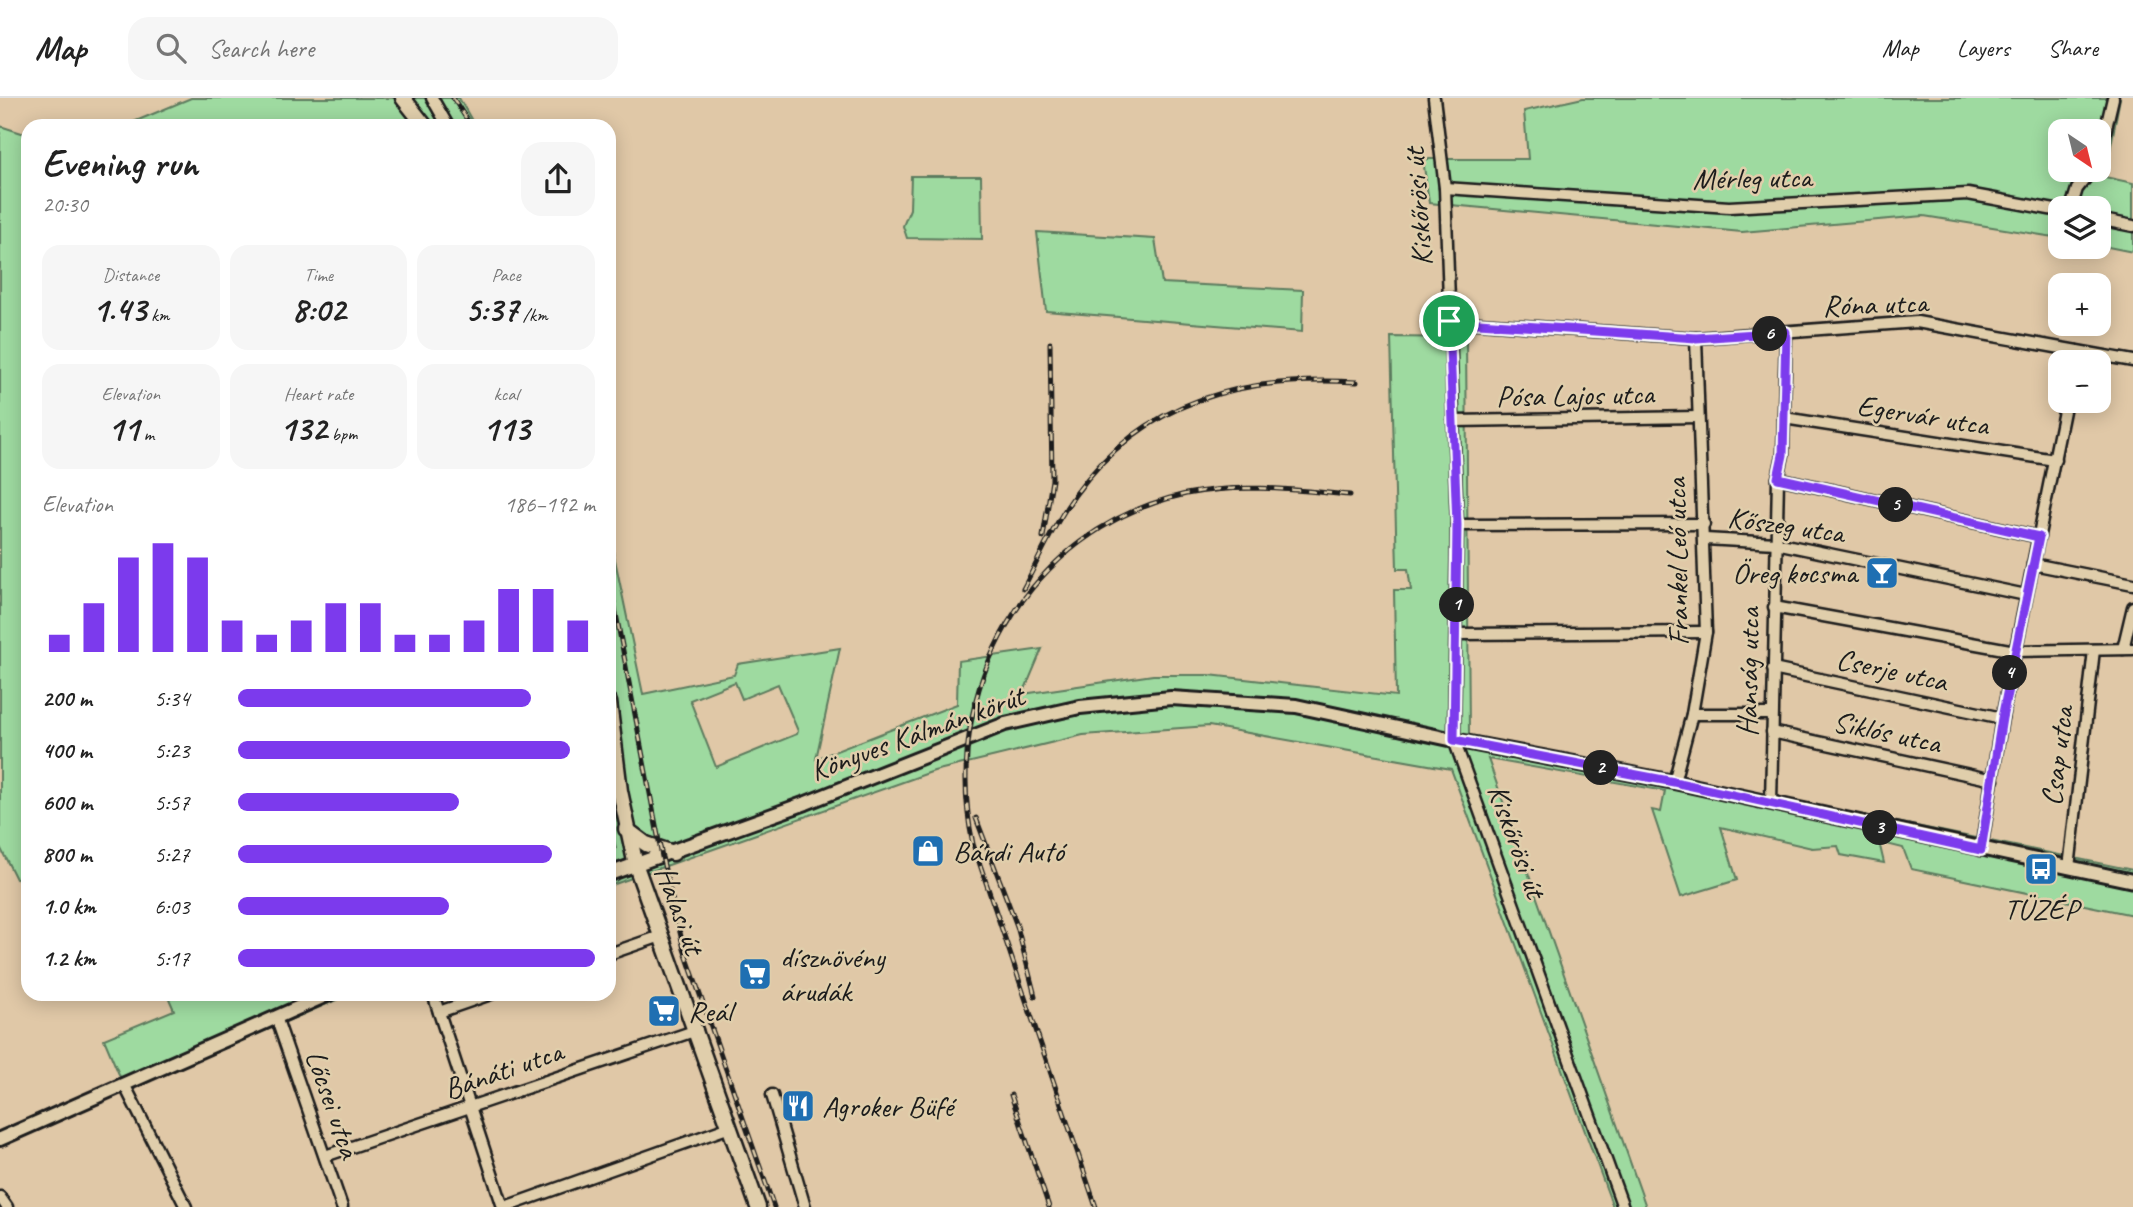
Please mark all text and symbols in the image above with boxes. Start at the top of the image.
search box [128,17,618,80]
text: Map [35,27,86,69]
icon: search [152,29,190,67]
text: Search here [208,32,314,65]
text: Map [1882,33,1919,63]
text: Layers [1957,33,2010,63]
text: Share [2048,33,2098,63]
north arrow [2048,119,2110,182]
map controls [2048,119,2111,413]
text: Evening run [42,140,198,187]
button: share [521,142,595,216]
street label: Kiskőrösi út [1395,144,1441,267]
street label: Mérleg utca [1692,158,1814,198]
text: 20:30 [42,190,88,219]
button: layers [2048,196,2111,259]
text: Distance [102,263,159,287]
text: Time [304,263,333,287]
text: Pace [492,263,521,287]
button: + [2048,273,2111,336]
street label: Róna utca [1822,283,1931,325]
text: 1.43 [92,287,146,332]
text: 8:02 [291,287,346,332]
text: 5:37 [465,287,518,332]
pin [1419,291,1479,351]
icon: arrive [1430,302,1468,340]
text: km [146,303,170,327]
text: /km [518,303,548,327]
pin: 6 [1752,316,1788,352]
text: 6 [1765,321,1774,345]
button: − [2048,350,2111,413]
street label: Pósa Lajos utca [1496,375,1656,415]
text: Elevation [102,382,160,406]
text: Heart rate [284,382,353,406]
text: kcal [494,382,519,406]
street label: Egervár utca [1855,386,1993,444]
text: 11 [107,406,139,451]
text: 132 [280,406,327,451]
text: 113 [483,406,530,451]
text: m [139,422,154,446]
text: bpm [327,422,357,446]
street label: Frankel Leó utca [1657,476,1697,646]
pin: 5 [1878,488,1913,522]
text: Elevation [42,490,113,519]
text: 186–192 m [504,490,595,519]
text: 5 [1891,492,1900,516]
street label: Kőszeg utca [1726,498,1849,552]
place label: Öreg kocsma [1732,554,1860,592]
bar icon: Öreg kocsma [1863,554,1901,592]
pin: 1 [1440,588,1474,622]
text: 1 [1452,592,1461,616]
street label: Hanság utca [1728,605,1768,737]
street label: Cserje utca [1833,640,1953,701]
pin: 4 [1993,656,2028,690]
text: 4 [2005,660,2014,684]
street label: Könyves Kálmán körút [805,676,1032,789]
text: 200 m [42,684,92,713]
text: 5:34 [154,684,190,713]
street label: Csap utca [2032,701,2082,808]
street label: Siklós utca [1830,702,1946,762]
text: 400 m [42,736,92,765]
text: 5:23 [154,736,190,765]
pin: 2 [1584,750,1618,786]
text: 2 [1596,755,1605,779]
street label: Kiskőrösi út [1479,779,1556,906]
text: 600 m [42,788,92,817]
text: 5:57 [154,788,190,817]
pin: 3 [1862,810,1898,846]
text: 3 [1875,815,1884,839]
shop icon: Bárdi Autó [909,832,947,870]
place label: Bárdi Autó [953,832,1068,870]
text: 800 m [42,840,92,869]
text: 5:27 [154,840,190,869]
bus stop icon: TÜZÉP [2022,850,2060,888]
street label: Halasi út [647,861,715,962]
place label: TÜZÉP [2004,890,2082,928]
text: 1.0 km [42,892,96,921]
text: 6:03 [154,892,190,921]
place label: dísznövény árudák [780,938,886,1010]
text: 1.2 km [42,944,96,973]
text: 5:17 [154,944,190,973]
supermarket icon: dísznövény árudák [736,955,774,993]
supermarket icon: Reál [645,992,683,1030]
place label: Reál [688,992,737,1030]
street label: Bánáti utca [439,1031,570,1108]
street label: Lőcsei utca [297,1045,370,1165]
restaurant icon: Agroker Büfé [779,1087,817,1125]
place label: Agroker Büfé [822,1087,957,1125]

